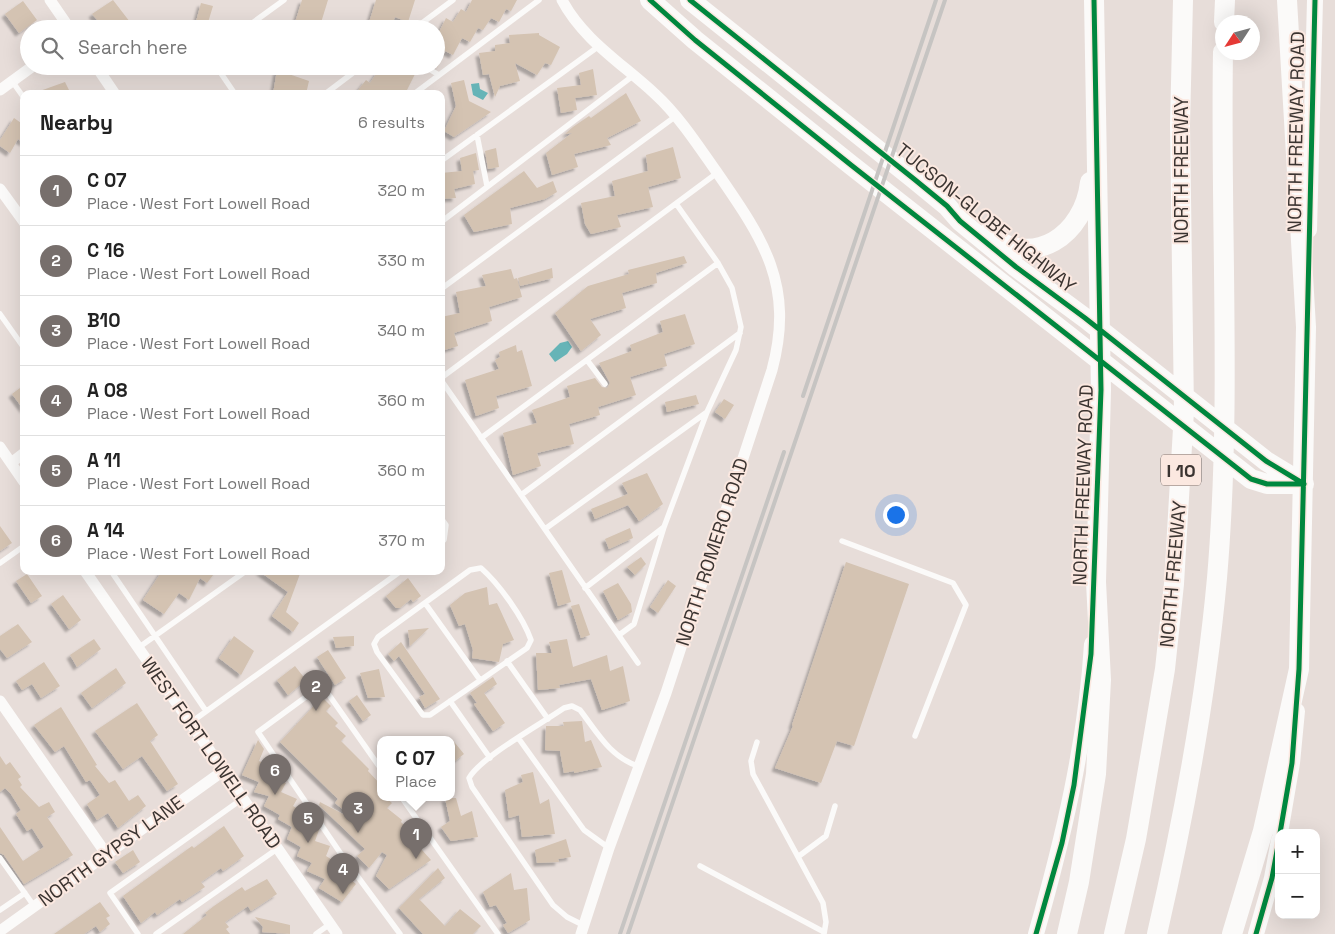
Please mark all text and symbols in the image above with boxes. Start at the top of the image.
north arrow [1215,15,1260,60]
search box [20,20,445,75]
street label: NORTH FREEWAY ROAD [1282,31,1310,233]
icon: search [38,34,66,62]
text: Search here [78,35,188,60]
street label: NORTH FREEWAY [1169,96,1194,244]
text: Nearby [40,109,113,136]
text: 6 results [358,112,425,133]
street label: TUCSON-GLOBE HIGHWAY [891,138,1082,299]
text: C 07 [87,168,127,193]
text: 1 [52,180,60,201]
text: 320 m [378,180,425,201]
text: Place · West Fort Lowell Road [87,193,310,214]
text: C 16 [87,238,124,263]
text: 2 [51,250,61,271]
text: 330 m [378,250,425,271]
text: Place · West Fort Lowell Road [87,263,310,284]
text: B10 [87,308,121,333]
text: 3 [51,320,61,341]
text: 340 m [377,320,425,341]
text: Place · West Fort Lowell Road [87,333,310,354]
text: A 08 [87,378,127,403]
street label: NORTH FREEWAY ROAD [1067,384,1099,586]
text: 4 [51,390,61,411]
text: 360 m [377,390,425,411]
text: Place · West Fort Lowell Road [87,403,310,424]
text: A 11 [87,448,121,473]
road number: I 10 [1161,454,1201,486]
street label: NORTH ROMERO ROAD [670,455,754,649]
text: 5 [51,460,61,481]
text: 360 m [377,460,425,481]
text: Place · West Fort Lowell Road [87,473,310,494]
street label: NORTH FREEWAY [1154,499,1192,649]
your location [883,502,909,528]
text: A 14 [87,518,124,543]
text: 6 [51,530,61,551]
text: 370 m [378,530,425,551]
text: Place · West Fort Lowell Road [87,543,310,564]
street label: WEST FORT LOWELL ROAD [135,652,287,854]
pin: 2 [300,670,332,711]
popup [377,736,455,801]
text: C 07 [395,746,435,771]
pin: 6 [259,754,291,795]
text: Place [395,771,437,792]
street label: NORTH GYPSY LANE [33,790,189,912]
pin: 3 [342,792,374,833]
pin: 5 [292,802,324,843]
pin: 1 [400,818,432,859]
map controls [1275,829,1320,919]
button: + [1275,829,1320,874]
pin: 4 [327,853,359,894]
button: − [1275,874,1320,919]

